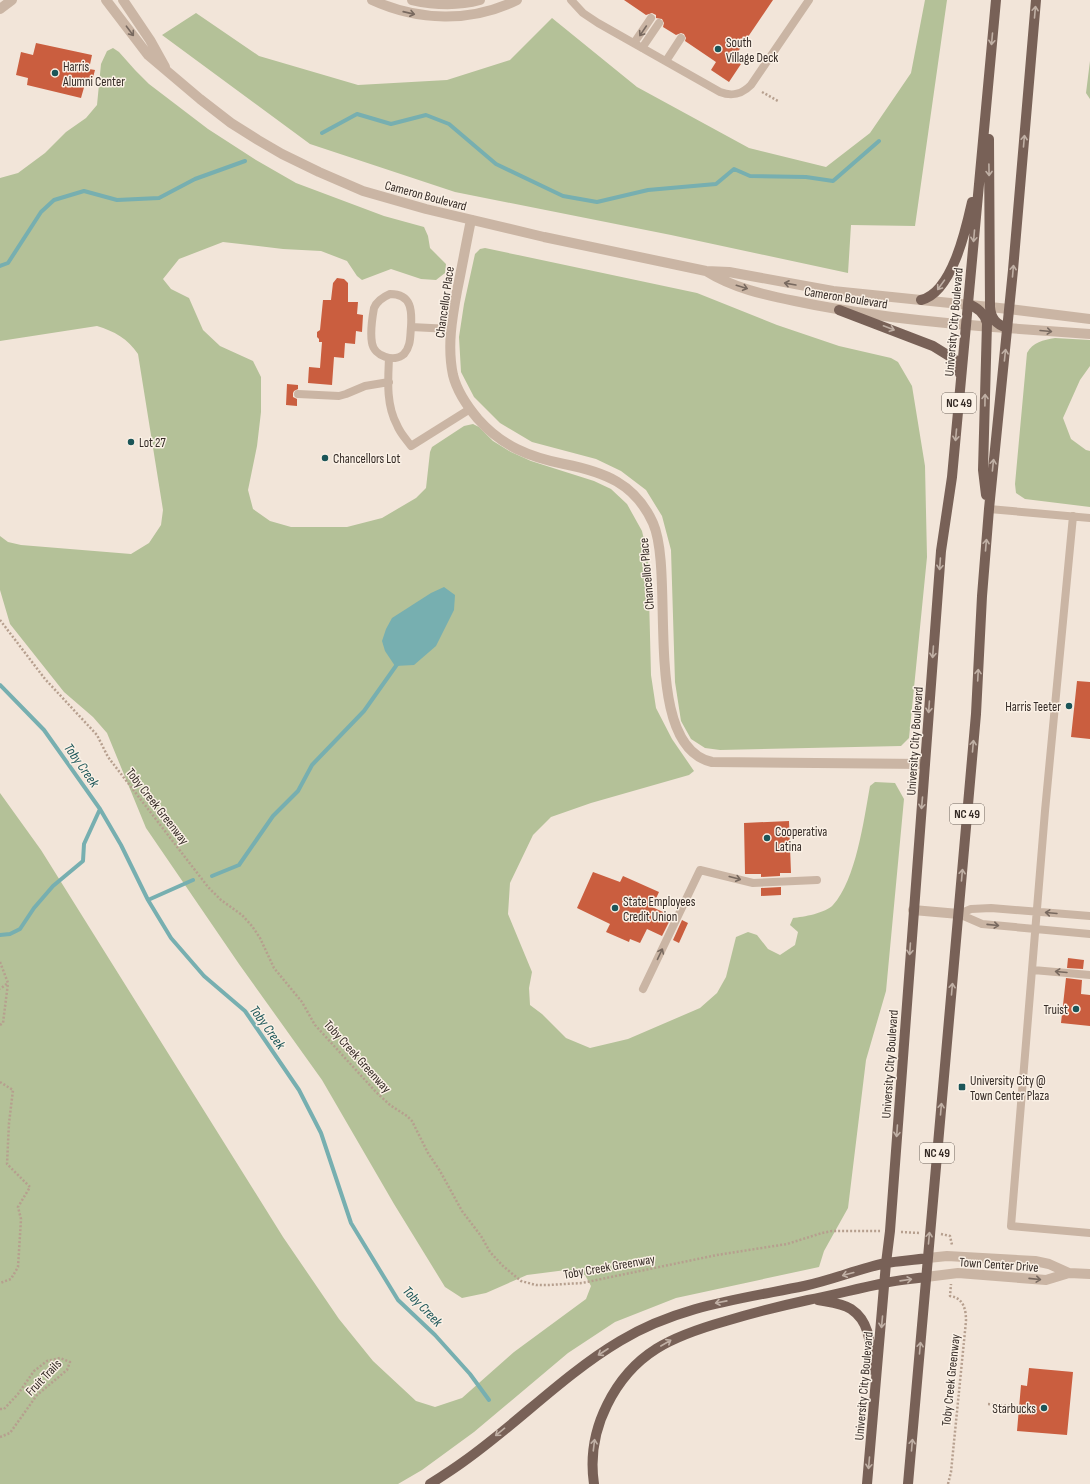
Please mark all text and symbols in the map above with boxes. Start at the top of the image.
one-way arrow [1031,6,1038,19]
one-way arrow [402,10,415,17]
one-way arrow [639,25,647,36]
one-way arrow [125,26,134,37]
one-way arrow [989,32,996,45]
place label: South Village Deck [726,35,778,66]
marker: South Village Deck [713,44,723,54]
place label: Harris Alumni Center [62,59,125,90]
marker: Harris Alumni Center [50,68,60,78]
one-way arrow [1021,135,1028,148]
one-way arrow [985,163,993,176]
street label: Cameron Boulevard [383,177,468,215]
one-way arrow [971,229,978,242]
street label: Chancellor Place [432,265,458,339]
one-way arrow [1009,265,1017,278]
street label: University City Boulevard [941,267,967,377]
one-way arrow [937,279,945,290]
one-way arrow [784,280,797,288]
one-way arrow [735,284,748,291]
street label: Cameron Boulevard [803,284,889,312]
one-way arrow [883,325,895,333]
one-way arrow [1039,327,1052,335]
one-way arrow [1001,349,1008,362]
road number: NC 49 [942,393,976,413]
one-way arrow [981,394,989,407]
one-way arrow [952,428,960,441]
place label: Lot 27 [139,435,166,451]
marker: Lot 27 [126,437,136,447]
place label: Chancellors Lot [333,451,400,467]
marker: Chancellors Lot [320,453,330,463]
one-way arrow [989,459,997,472]
street label: Chancellor Place [636,537,658,611]
one-way arrow [982,539,989,552]
one-way arrow [936,557,943,570]
one-way arrow [930,645,937,658]
one-way arrow [974,669,981,682]
street label: University City Boulevard [903,686,927,796]
place label: Harris Teeter [1005,699,1061,715]
one-way arrow [926,700,933,713]
marker: Harris Teeter [1064,701,1074,711]
water label: Toby Creek [60,740,103,791]
one-way arrow [969,740,976,753]
street label: Toby Creek Greenway [122,765,192,848]
one-way arrow [918,796,925,809]
road number: NC 49 [950,804,984,824]
place label: Cooperativa Latina [775,824,827,855]
marker: Cooperativa Latina [762,833,772,843]
one-way arrow [958,869,965,882]
one-way arrow [728,875,741,882]
place label: State Employees Credit Union [623,894,696,925]
marker: State Employees Credit Union [610,903,620,913]
one-way arrow [1045,909,1058,916]
one-way arrow [986,922,999,929]
one-way arrow [907,942,914,955]
one-way arrow [656,948,664,960]
one-way arrow [1055,969,1068,976]
one-way arrow [948,983,956,996]
water label: Toby Creek [246,1002,290,1053]
place label: Truist [1043,1002,1068,1018]
marker: Truist [1071,1004,1081,1014]
street label: University City Boulevard [878,1009,902,1119]
street label: Toby Creek Greenway [320,1017,394,1096]
place label: University City @ Town Center Plaza [970,1073,1049,1104]
marker: University City @ Town Center Plaza [957,1082,967,1092]
one-way arrow [937,1103,945,1116]
one-way arrow [894,1124,901,1137]
road number: NC 49 [920,1143,954,1163]
one-way arrow [926,1232,933,1245]
street label: Toby Creek Greenway [562,1251,656,1283]
street label: Town Center Drive [959,1254,1039,1276]
one-way arrow [842,1271,855,1278]
one-way arrow [1028,1275,1041,1282]
one-way arrow [899,1276,912,1284]
water label: Toby Creek [399,1283,447,1331]
one-way arrow [715,1298,728,1306]
one-way arrow [878,1315,885,1328]
street label: University City Boulevard [851,1331,877,1441]
street label: Toby Creek Greenway [938,1333,964,1427]
one-way arrow [660,1338,672,1346]
one-way arrow [917,1342,924,1355]
one-way arrow [597,1348,608,1357]
street label: Fruit Trails [22,1356,65,1399]
place label: Starbucks [992,1401,1036,1417]
marker: Starbucks [1039,1403,1049,1413]
one-way arrow [495,1428,505,1437]
one-way arrow [590,1439,598,1452]
one-way arrow [908,1439,916,1452]
one-way arrow [865,1456,873,1469]

